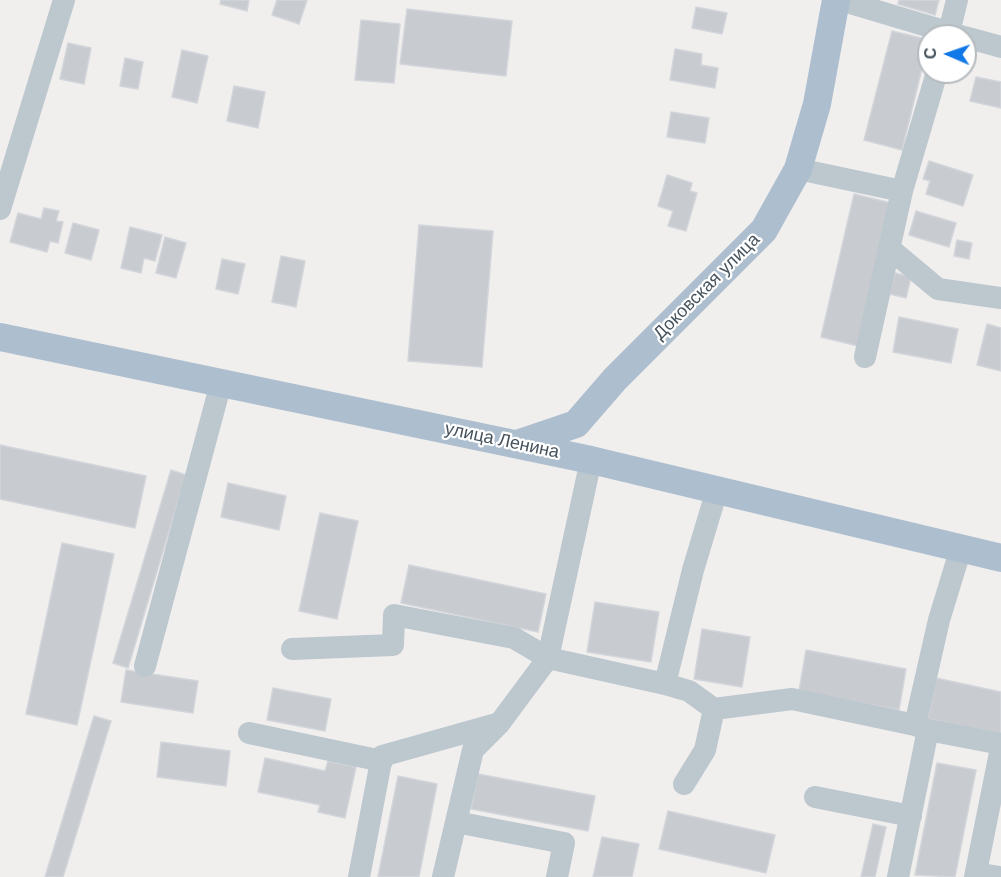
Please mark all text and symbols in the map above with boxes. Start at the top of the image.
north arrow [917,24,977,84]
text: С [922,47,939,59]
street label: Доковская улица [649,229,765,345]
street label: улица Ленина [443,418,561,464]

